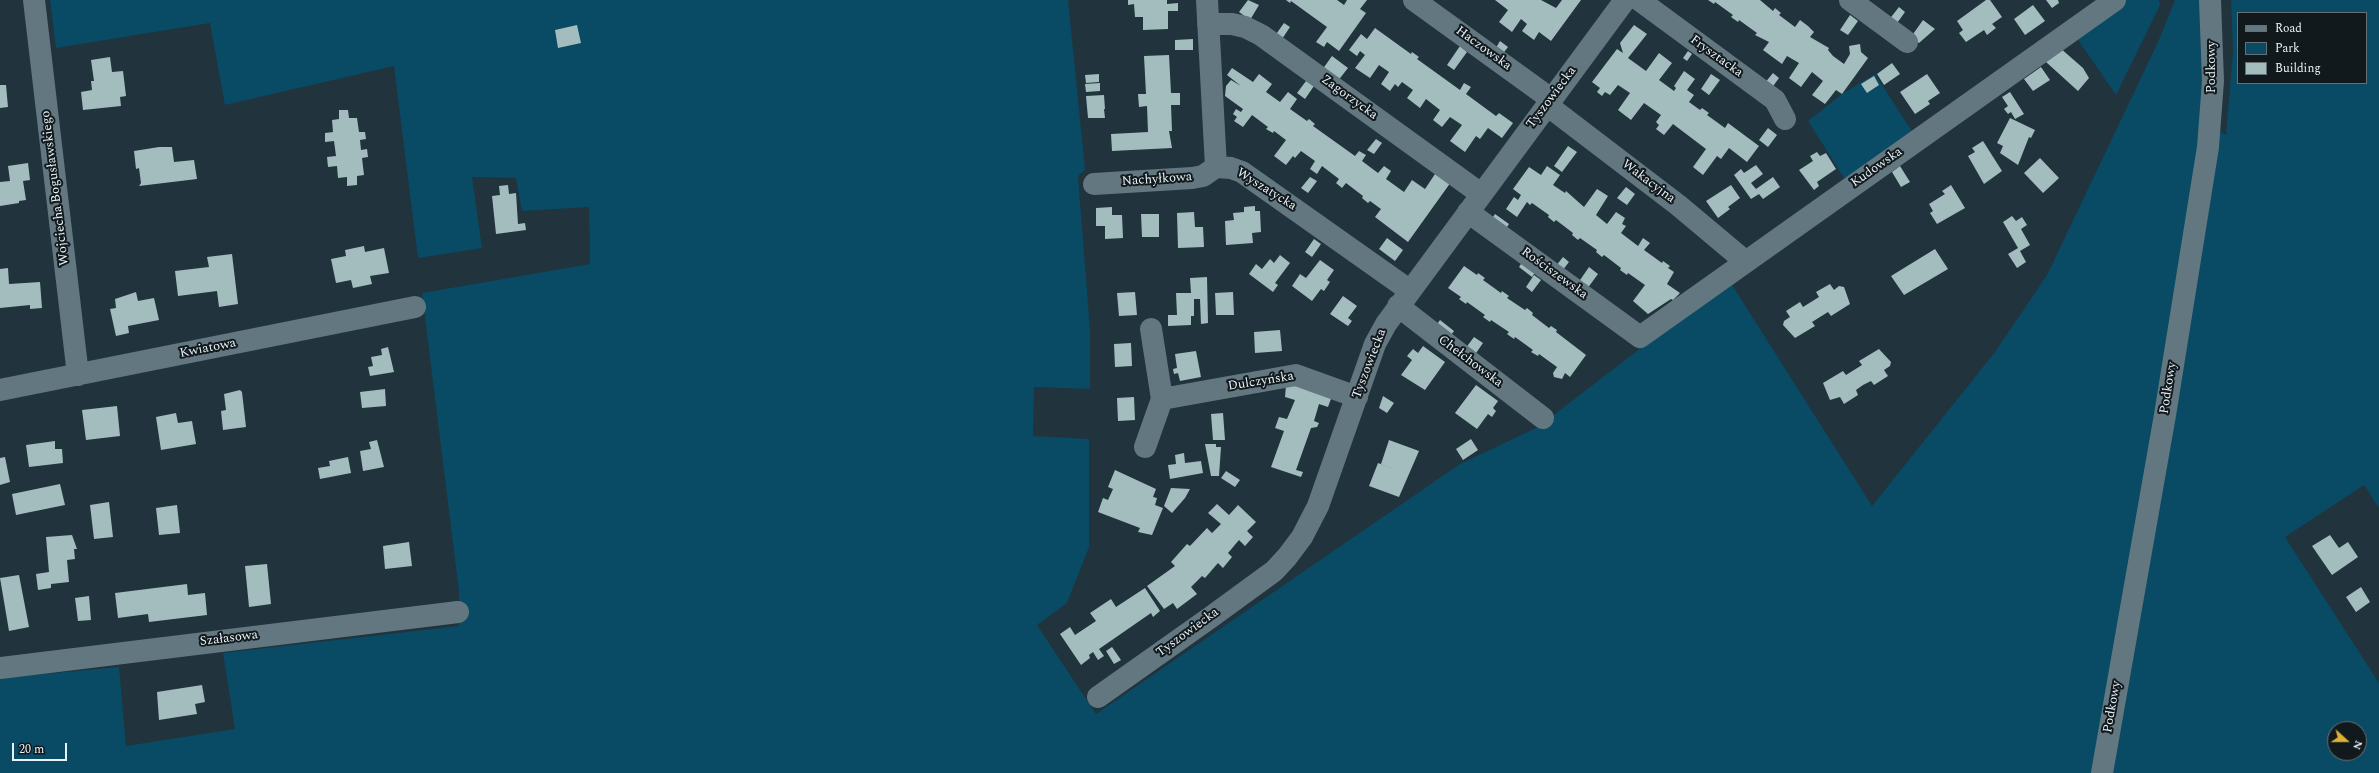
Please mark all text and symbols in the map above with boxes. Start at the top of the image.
legend [2237,12,2367,84]
text: Road [2275,19,2302,38]
street label: Haczowska [1452,24,1514,74]
street label: Frysztacka [1687,33,1745,81]
text: Park [2275,39,2300,58]
street label: Podkowy [2204,41,2220,93]
text: Building [2275,59,2321,78]
street label: Tyszowiecka [1524,64,1580,132]
street label: Zagorzycka [1318,72,1380,124]
street label: Wojciecha Bogusławskiego [39,110,73,266]
street label: Kudowska [1848,145,1906,191]
street label: Wakacyjna [1618,157,1678,207]
street label: Wyszatycka [1233,165,1299,215]
street label: Nachyłkowa [1121,170,1193,190]
street label: Rościszewska [1518,245,1590,303]
street label: Tyszowiecka [1350,327,1390,401]
street label: Chełchowska [1435,333,1505,391]
street label: Kwiatowa [179,336,237,362]
street label: Podkowy [2157,361,2181,415]
street label: Dulczyńska [1227,369,1295,395]
street label: Tyszowiecka [1154,605,1222,661]
street label: Szałasowa [199,628,259,650]
street label: Podkowy [2101,680,2125,734]
north arrow [2327,721,2367,761]
scale bar [14,735,69,761]
text: N [2348,738,2367,752]
text: 20 m [19,740,44,759]

